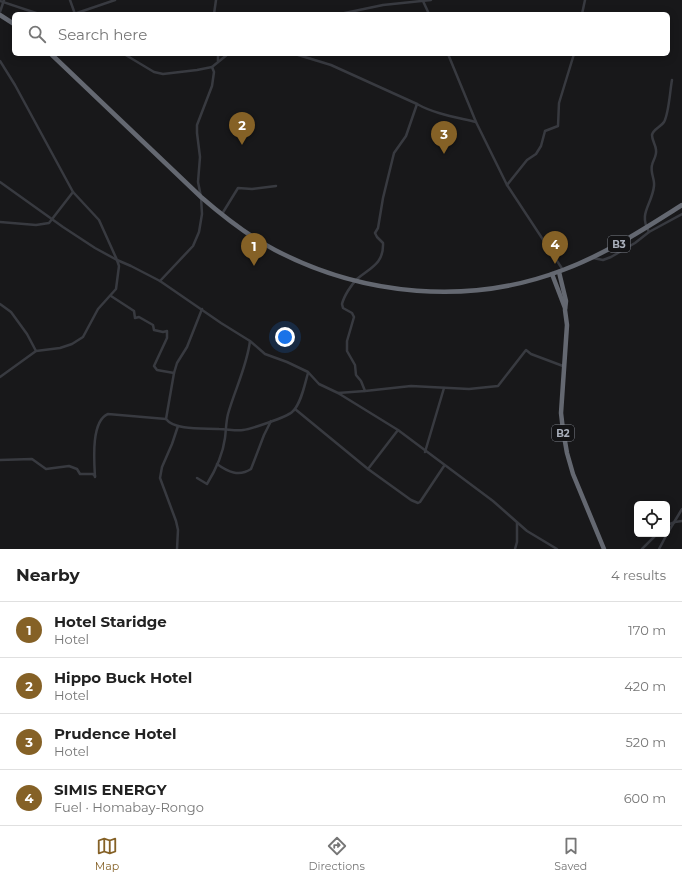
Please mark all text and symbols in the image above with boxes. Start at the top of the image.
search box [12,12,670,56]
icon: search [26,23,48,45]
text: Search here [58,25,147,44]
pin: 2 [229,112,255,145]
pin: 3 [431,121,457,154]
pin: 4 [542,231,568,264]
pin: 1 [241,233,267,266]
road number: B3 [608,236,630,252]
your location [275,327,295,347]
road number: B2 [552,425,574,441]
map controls [634,501,670,537]
button: locate [634,501,670,537]
text: Nearby [16,565,80,585]
text: 4 results [611,567,666,583]
text: Hotel Staridge [54,612,167,631]
text: 1 [26,622,32,638]
text: 170 m [628,622,666,638]
text: Hotel [54,631,89,647]
text: Hippo Buck Hotel [54,668,192,687]
text: 2 [25,678,33,694]
text: 420 m [624,678,666,694]
text: Hotel [54,687,89,703]
text: Prudence Hotel [54,724,177,743]
text: 3 [25,734,33,750]
text: 520 m [626,734,666,750]
text: Hotel [54,743,89,759]
text: SIMIS ENERGY [54,780,167,799]
text: 4 [25,790,33,806]
text: 600 m [624,790,666,806]
text: Fuel · Homabay-Rongo [54,799,204,815]
tab: Map [95,835,119,873]
tab: Directions [309,835,365,873]
tab: Saved [554,835,587,873]

